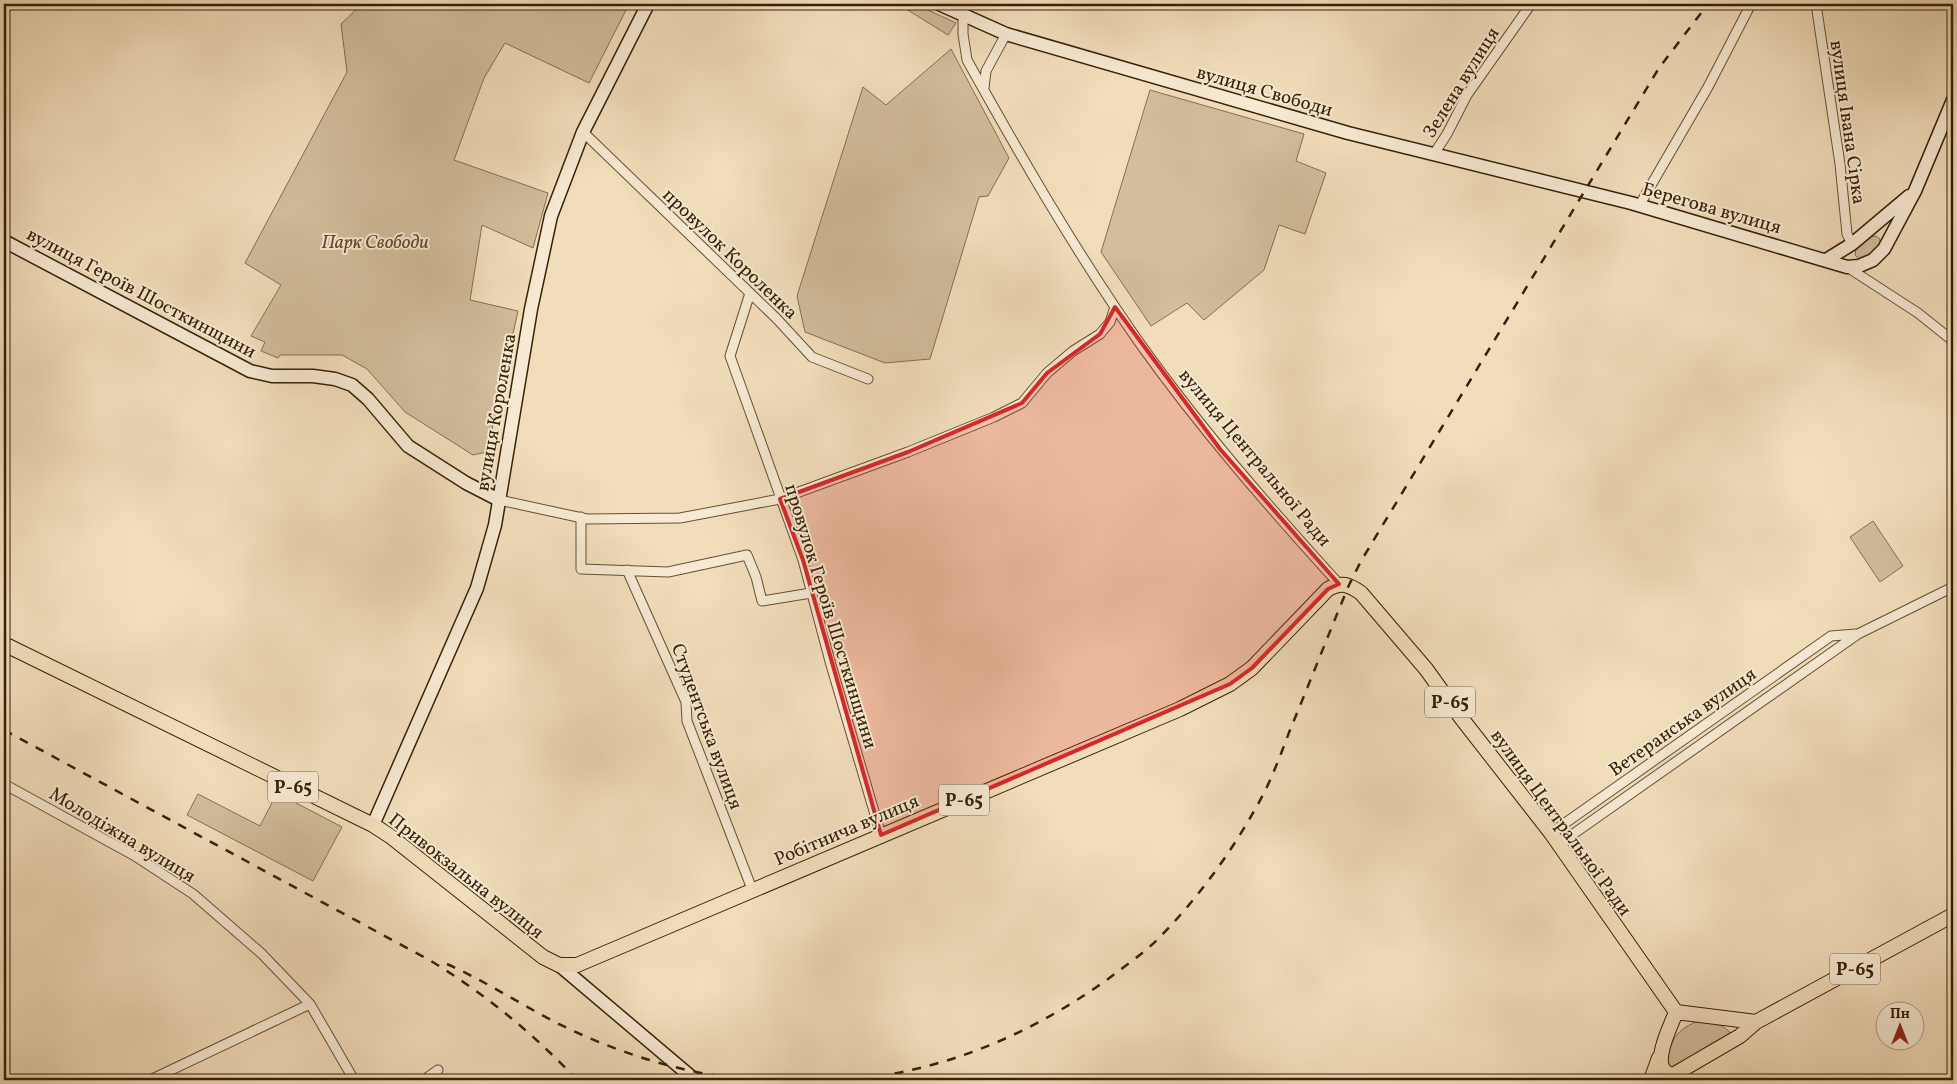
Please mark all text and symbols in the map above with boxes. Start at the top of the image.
street label: Зелена вулиця [1417,23,1506,143]
street label: вулиця Івана Сірка [1823,39,1871,206]
street label: вулиця Свободи [1193,60,1336,124]
street label: Берегова вулиця [1639,177,1784,241]
street label: провулок Короленка [656,183,803,326]
street label: вулиця Героїв Шосткинщини [22,222,260,365]
park label: Парк Свободи [321,230,429,256]
street label: вулиця Короленка [470,331,524,493]
street label: вулиця Центральної Ради [1172,364,1337,553]
street label: провулок Героїв Шосткинщини [777,481,883,752]
street label: Студентська вулиця [664,640,748,813]
street label: Ветеранська вулиця [1604,662,1762,783]
road number: Р-65 [1425,686,1475,718]
street label: вулиця Центральної Ради [1484,725,1637,922]
road number: Р-65 [268,772,318,802]
street label: Молодіжна вулиця [44,782,200,890]
road number: Р-65 [939,784,989,816]
street label: Робітнича вулиця [770,789,923,873]
street label: Привокзальна вулиця [383,808,549,946]
road number: Р-65 [1830,954,1880,984]
north arrow [1874,1002,1924,1052]
text: Пн [1890,1005,1910,1024]

